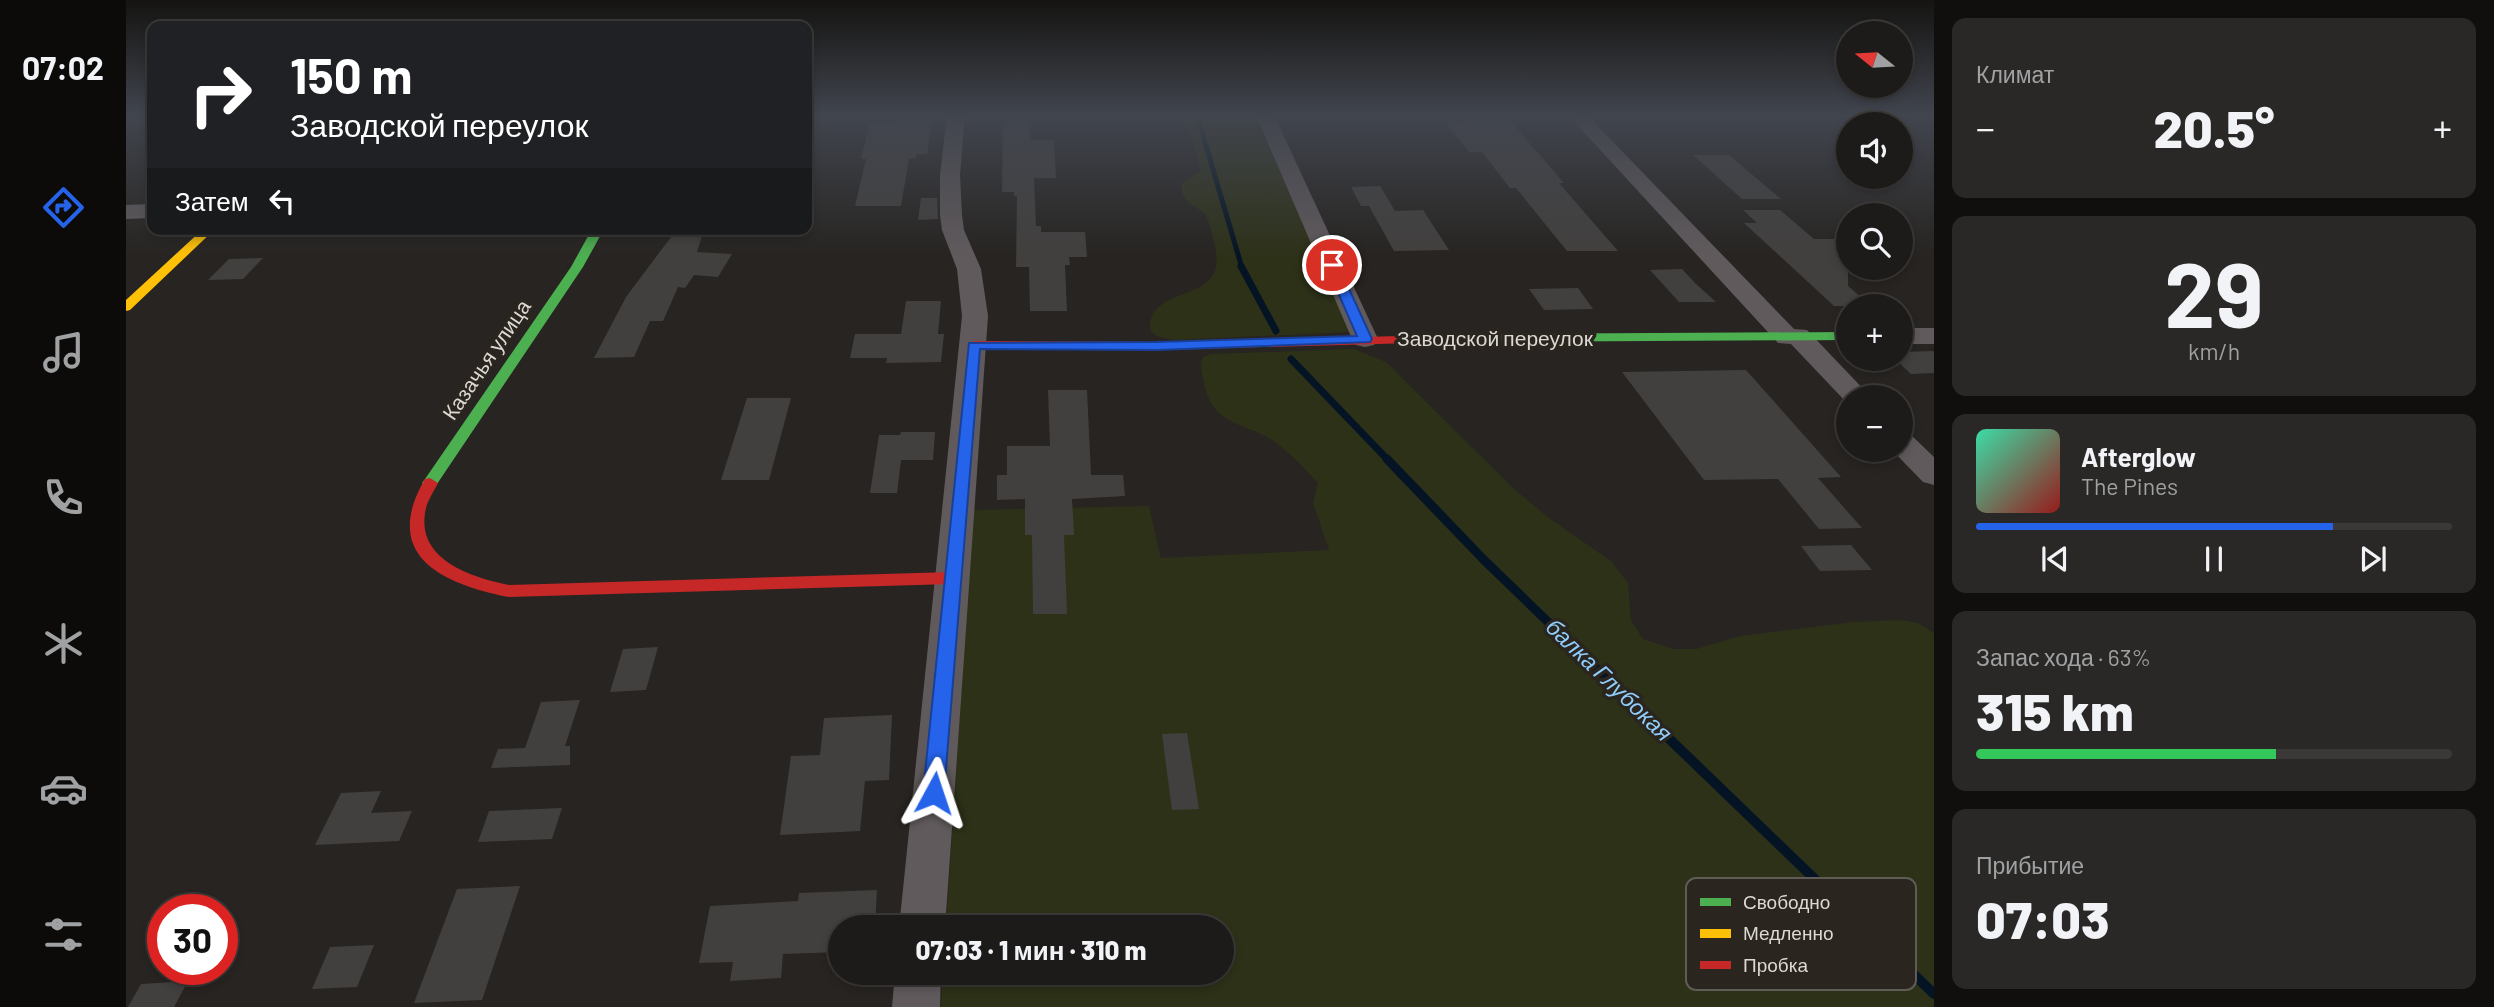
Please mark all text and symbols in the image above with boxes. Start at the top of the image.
north arrow [1836,21,1913,98]
map controls [1836,21,1913,462]
text: 150 m [290,45,412,104]
text: 07:02 [22,48,104,86]
icon: right [175,49,266,140]
text: Климат [1976,60,2054,88]
text: 20.5° [2153,96,2275,158]
text: − [1976,104,1995,150]
text: + [2433,104,2452,150]
text: Заводской переулок [290,105,588,143]
button: sound [1836,112,1913,189]
icon: left [263,182,301,220]
icon: directions [39,183,88,232]
text: Затем [175,185,249,216]
button: search [1836,203,1913,280]
pin [1302,235,1362,295]
text: 29 [2164,237,2264,346]
icon: arrive [1313,246,1351,284]
street label: Казачья улица [436,294,535,424]
button: + [1836,294,1913,371]
street label: Заводской переулок [1397,325,1594,350]
icon: music [39,328,88,377]
text: km/h [2188,337,2240,365]
button: − [1836,385,1913,462]
text: Afterglow [2081,441,2196,472]
text: The Pines [2081,472,2178,500]
icon: phone [39,473,88,522]
icon: previous [2036,540,2074,578]
icon: pause [2195,540,2233,578]
icon: next [2354,540,2392,578]
water label: балка Глубокая [1541,612,1679,746]
icon: climate [39,619,88,668]
text: Запас хода · 63% [1976,643,2151,671]
text: 315 km [1976,679,2134,741]
position arrow [897,756,971,830]
icon: car [39,764,88,813]
text: Прибытие [1976,851,2084,879]
legend [1686,878,1916,990]
text: 07:03 [1976,887,2109,949]
text: Свободно [1743,890,1830,913]
speed limit sign: 30 [147,894,238,985]
icon: filters [39,910,88,959]
text: Медленно [1743,921,1833,944]
text: 07:03 · 1 мин · 310 m [916,934,1146,965]
text: Пробка [1743,953,1808,976]

